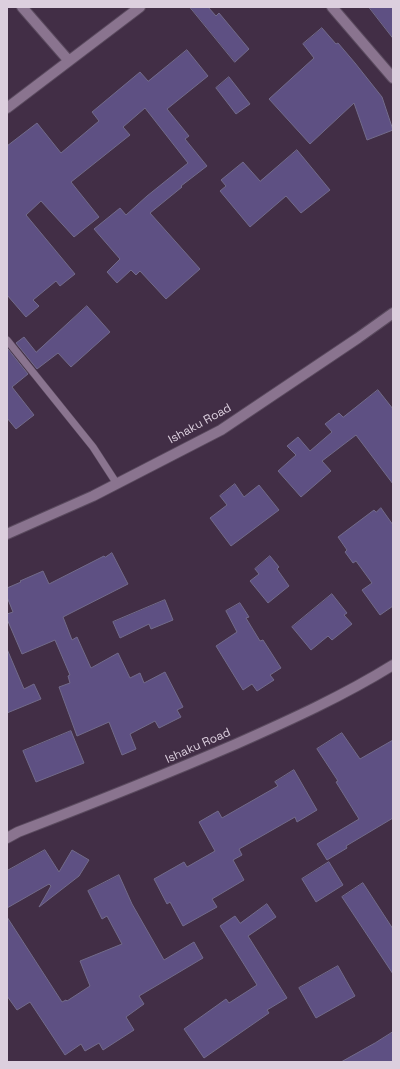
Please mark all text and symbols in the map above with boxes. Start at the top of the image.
street label: Ishaku Road [166,401,234,447]
street label: Ishaku Road [163,725,233,767]

